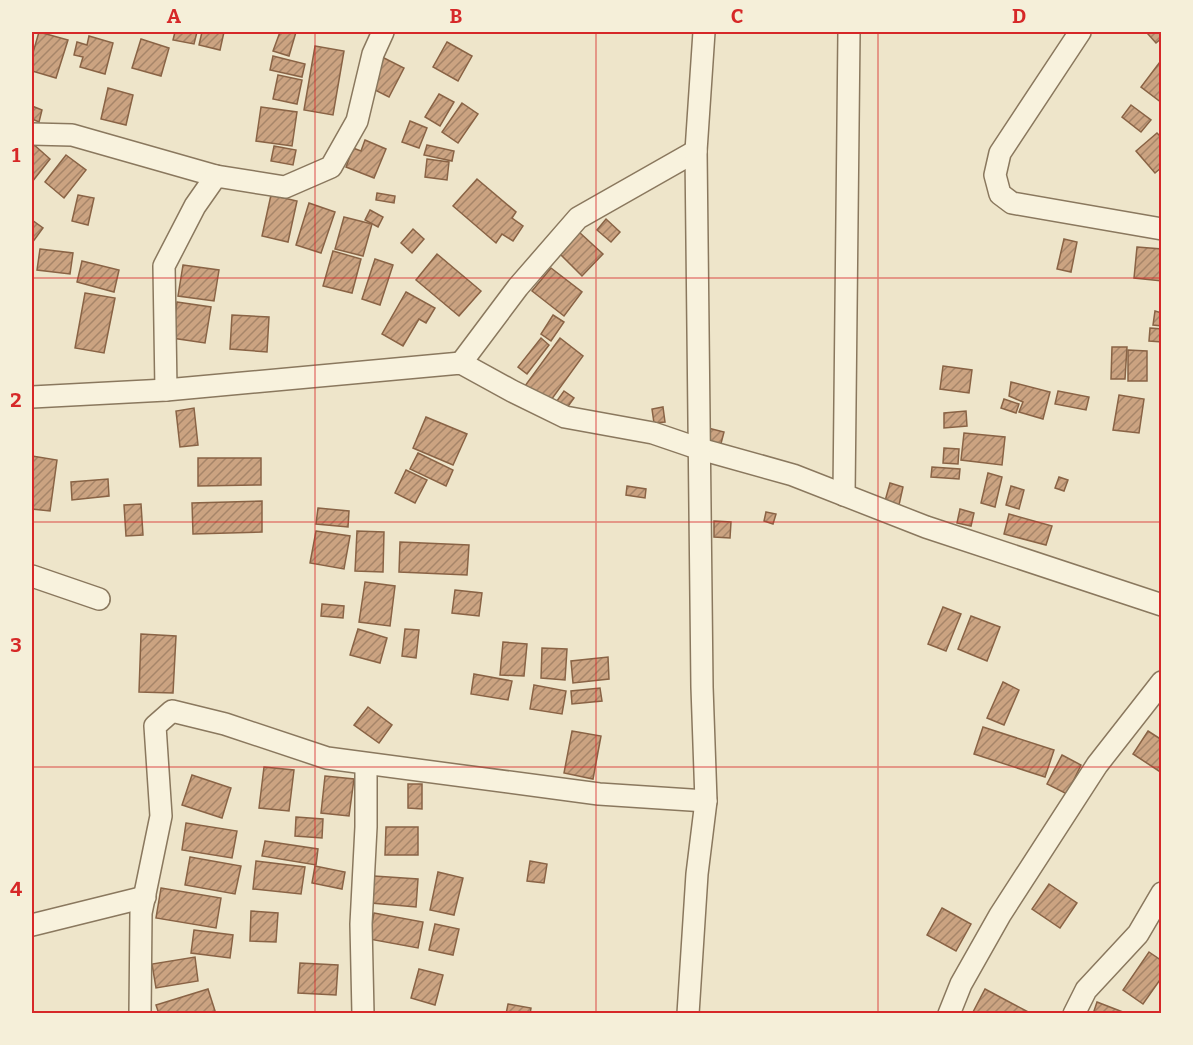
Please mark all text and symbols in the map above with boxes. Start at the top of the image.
text: A [167,4,182,28]
text: B [450,4,463,28]
text: C [731,4,743,28]
text: D [1012,4,1026,28]
text: 1 [12,143,21,167]
text: 2 [10,388,22,412]
text: 3 [10,633,22,657]
text: 4 [10,877,22,901]

